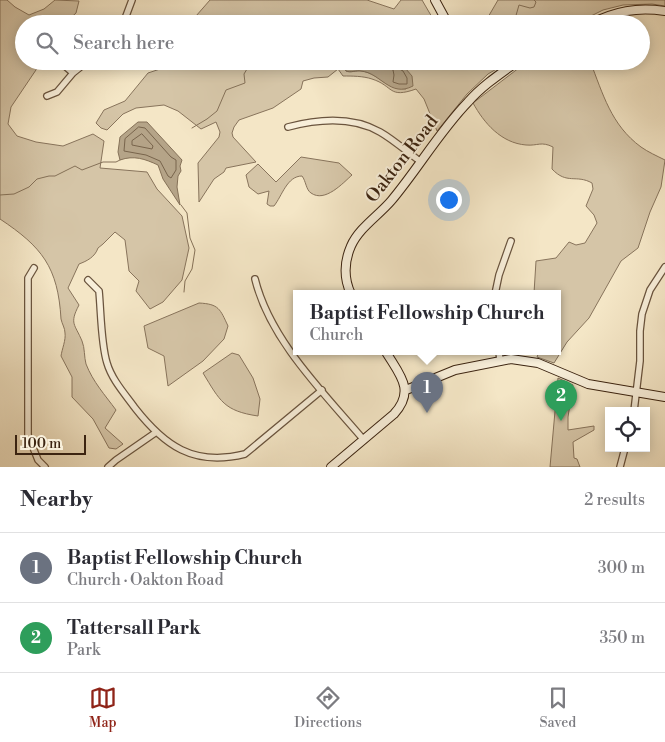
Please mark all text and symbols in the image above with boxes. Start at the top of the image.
search box [15,15,650,70]
icon: search [33,29,61,57]
text: Search here [73,31,174,55]
street label: Oakton Road [361,110,444,207]
your location [436,187,462,213]
popup [293,290,561,355]
text: Baptist Fellowship Church [309,301,545,325]
text: Church [309,325,363,345]
pin: 1 [411,372,443,413]
pin: 2 [545,380,577,421]
map controls [605,407,650,452]
button: locate [605,407,650,452]
scale bar [15,432,86,455]
text: 100 m [22,435,61,453]
text: Nearby [20,487,93,513]
text: 2 results [584,490,645,510]
text: Baptist Fellowship Church [67,546,302,570]
text: 1 [32,558,40,578]
text: 300 m [598,558,645,578]
text: Church · Oakton Road [67,570,223,590]
text: Tattersall Park [67,616,201,640]
text: 2 [31,628,41,648]
text: 350 m [599,628,645,648]
text: Park [67,640,100,660]
tab: Map [89,684,117,732]
tab: Directions [294,684,362,732]
tab: Saved [539,684,576,732]

